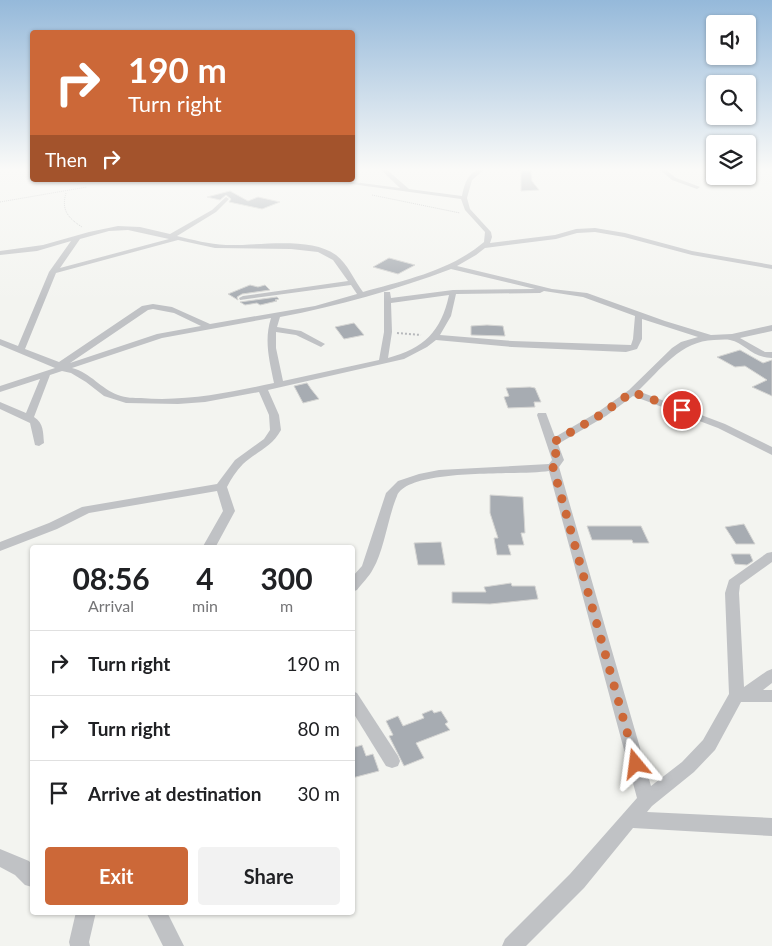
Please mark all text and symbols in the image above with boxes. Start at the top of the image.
map controls [706,15,756,185]
button: sound [706,15,756,65]
text: 190 m [128,48,227,90]
icon: right [45,50,110,115]
button: search [706,75,756,125]
text: Turn right [128,90,222,117]
button: layers [706,135,756,185]
icon: right [97,145,125,173]
text: Then [45,148,87,171]
pin [661,389,703,431]
icon: arrive [668,396,696,424]
text: 08:56 [72,560,150,596]
text: 4 [196,560,214,596]
text: 300 [260,560,313,596]
text: Arrival [88,596,134,615]
text: min [192,596,218,615]
text: m [280,596,293,615]
icon: right [45,649,73,677]
text: Turn right [88,652,170,675]
text: 190 m [286,652,340,675]
icon: right [45,714,73,742]
text: Turn right [88,717,170,740]
text: 80 m [297,717,340,740]
position arrow [609,737,661,789]
icon: arrive [45,779,73,807]
text: Arrive at destination [88,782,261,805]
text: 30 m [297,782,340,805]
button: Exit [45,847,188,905]
button: Share [198,847,340,905]

